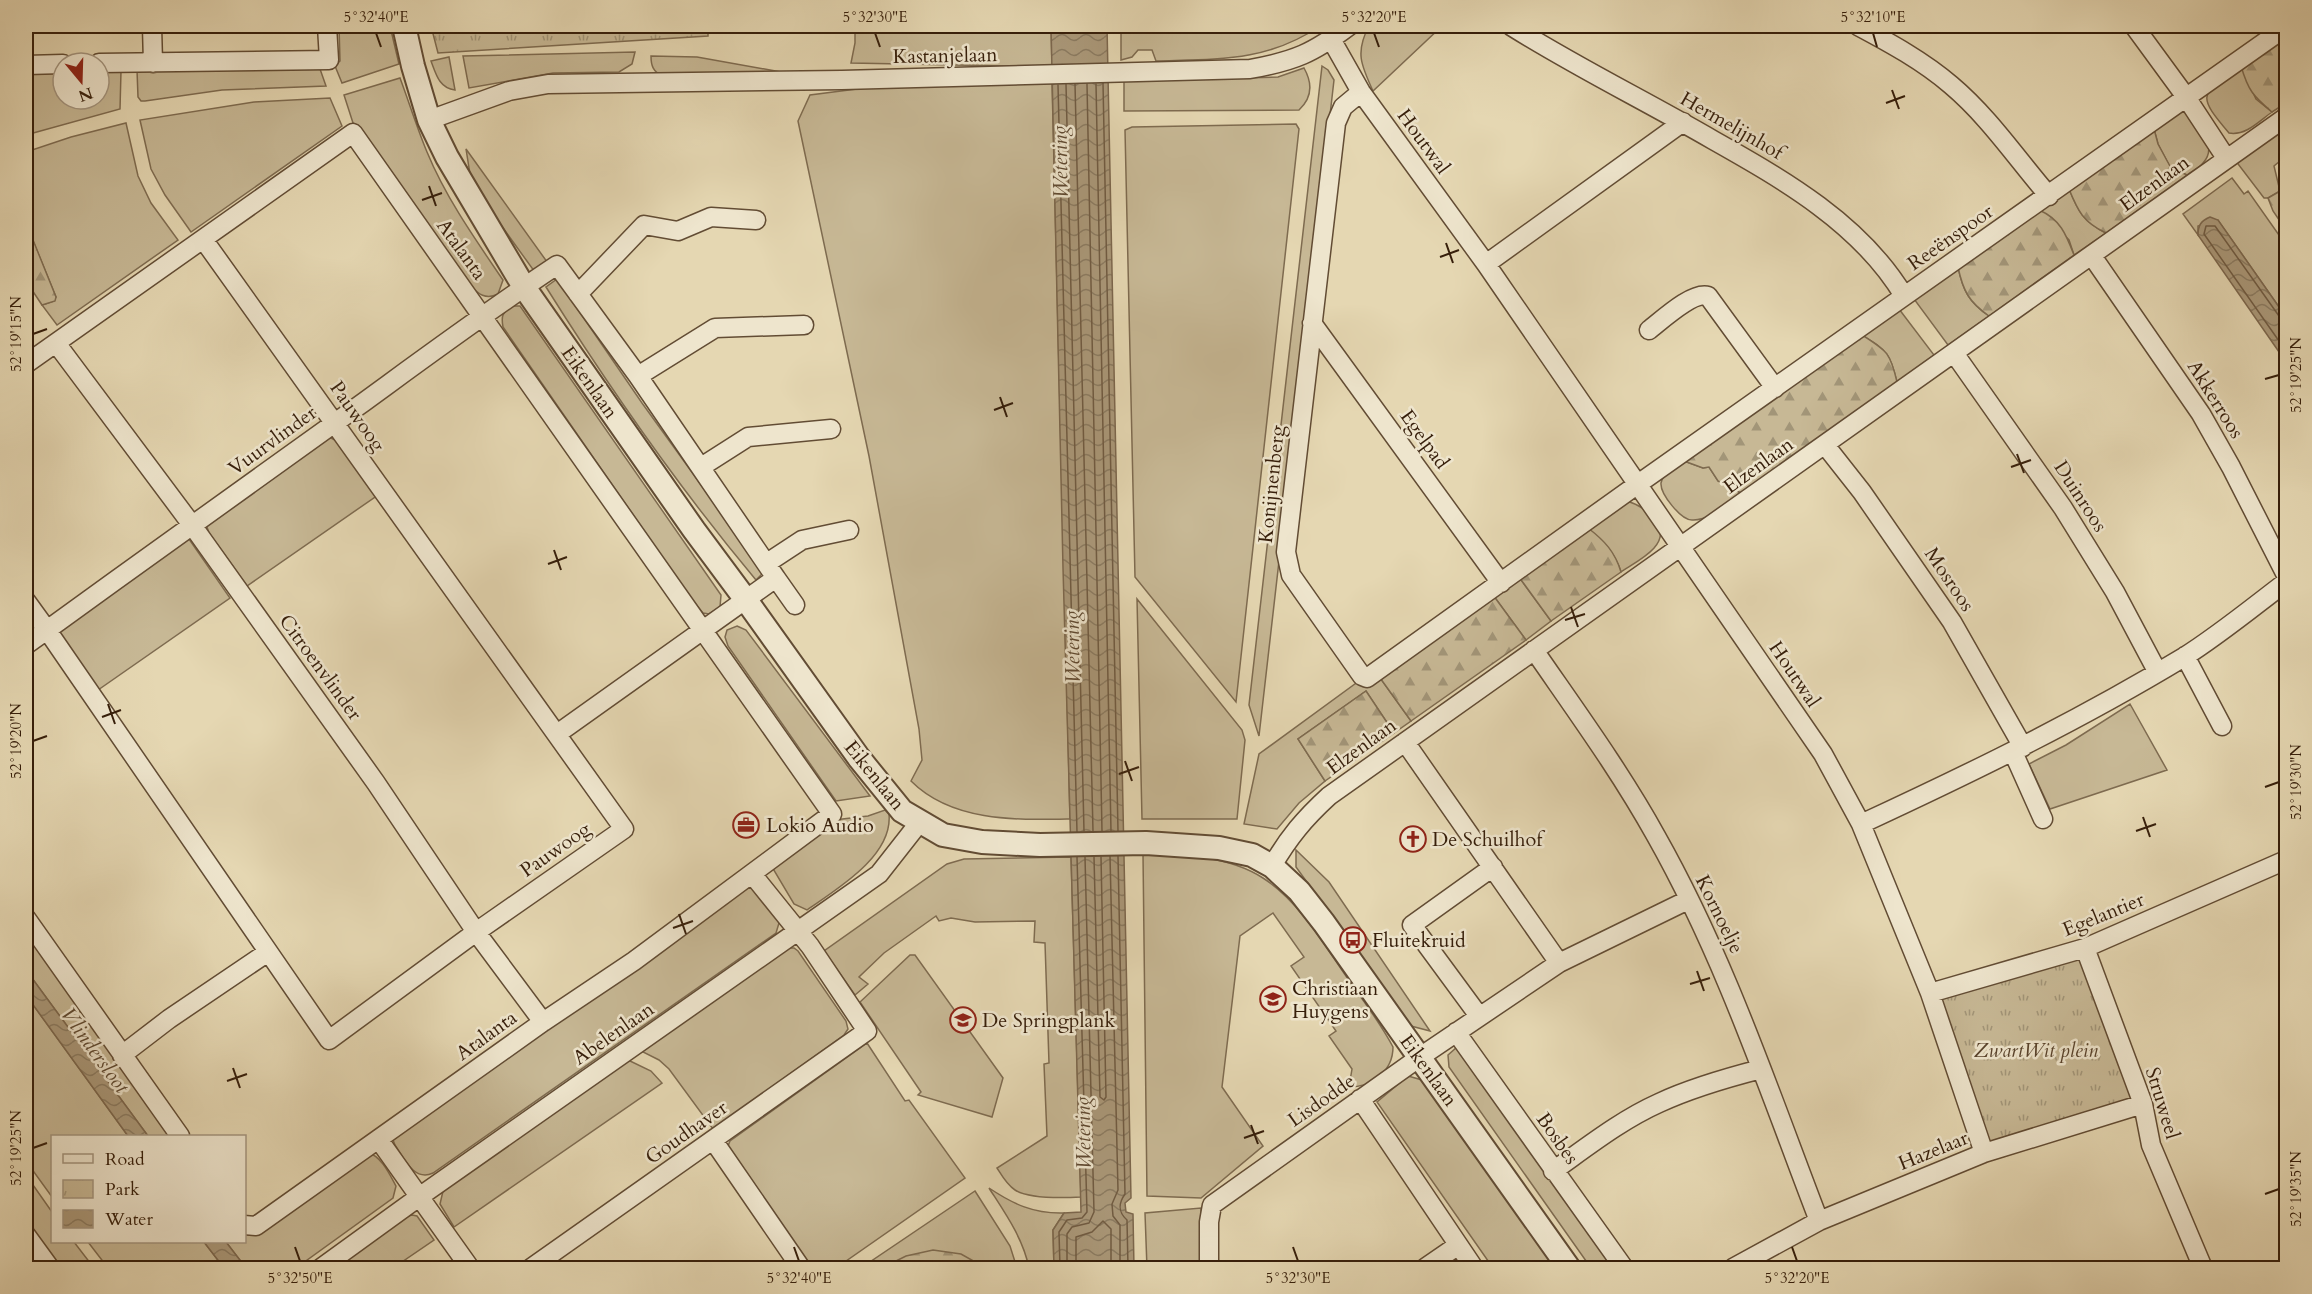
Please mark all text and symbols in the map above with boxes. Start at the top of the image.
text: 5°32'40"E [344,7,408,27]
text: 5°32'30"E [843,7,907,27]
text: 5°32'20"E [1342,7,1406,27]
text: 5°32'10"E [1841,7,1905,27]
street label: Kastanjelaan [892,41,998,70]
north arrow [51,51,111,111]
text: N [75,82,96,107]
street label: Hermelijnhof [1675,85,1791,167]
street label: Houtwal [1391,103,1456,179]
water label: Wetering [1045,125,1076,199]
street label: Elzenlaan [2114,148,2195,218]
street label: Reeënspoor [1902,198,1999,277]
street label: Atalanta [430,213,493,286]
text: 52°19'15"N [6,296,26,372]
text: 52°19'25"N [2286,337,2306,413]
street label: Eikenlaan [555,341,625,424]
street label: Akkerroos [2181,355,2250,444]
street label: Pauwoog [323,376,392,458]
street label: Vuurvlinder [223,399,323,482]
street label: Egelpad [1394,404,1456,475]
street label: Konijnenberg [1252,423,1291,544]
street label: Elzenlaan [1718,430,1799,500]
street label: Duinroos [2048,455,2114,537]
street label: Mosroos [1918,542,1981,617]
street label: Citroenvlinder [273,609,369,726]
water label: Wetering [1057,610,1088,684]
street label: Houtwal [1763,636,1827,713]
text: 52°19'20"N [6,703,26,779]
street label: Elzenlaan [1321,711,1402,781]
street label: Eikenlaan [838,735,912,816]
text: 52°19'30"N [2286,744,2306,820]
office icon: Lokio Audio [731,810,761,840]
place label: Lokio Audio [766,812,874,839]
street label: Pauwoog [515,815,597,884]
church icon: De Schuilhof [1398,824,1428,854]
place label: De Schuilhof [1432,826,1545,853]
street label: Kornoelje [1689,871,1750,958]
street label: Egelantier [2058,886,2149,943]
bus stop icon: Fluitekruid [1338,925,1368,955]
place label: Fluitekruid [1372,927,1466,954]
place label: Christiaan Huygens [1292,975,1379,1025]
school or university icon: Christiaan Huygens [1258,984,1288,1014]
street label: Abelenlaan [567,995,660,1071]
water label: Vlindersloot [53,1001,136,1100]
street label: Atalanta [450,1004,523,1067]
school or university icon: De Springplank [948,1005,978,1035]
place label: De Springplank [982,1007,1116,1034]
street label: Eikenlaan [1393,1029,1464,1112]
park label: ZwartWit plein [1974,1037,2098,1064]
street label: Struweel [2139,1064,2186,1142]
street label: Lisdodde [1282,1067,1360,1133]
street label: Goudhaver [640,1094,733,1171]
water label: Wetering [1068,1096,1099,1170]
street label: Bosbes [1530,1107,1585,1170]
text: 52°19'25"N [6,1110,26,1186]
street label: Hazelaar [1894,1124,1973,1177]
legend [51,1135,246,1243]
text: Road [105,1147,145,1172]
text: 52°19'35"N [2286,1151,2306,1227]
text: Park [105,1177,140,1202]
text: Water [104,1207,154,1232]
text: 5°32'50"E [268,1268,332,1288]
text: 5°32'40"E [767,1268,831,1288]
text: 5°32'30"E [1266,1268,1330,1288]
text: 5°32'20"E [1765,1268,1829,1288]

